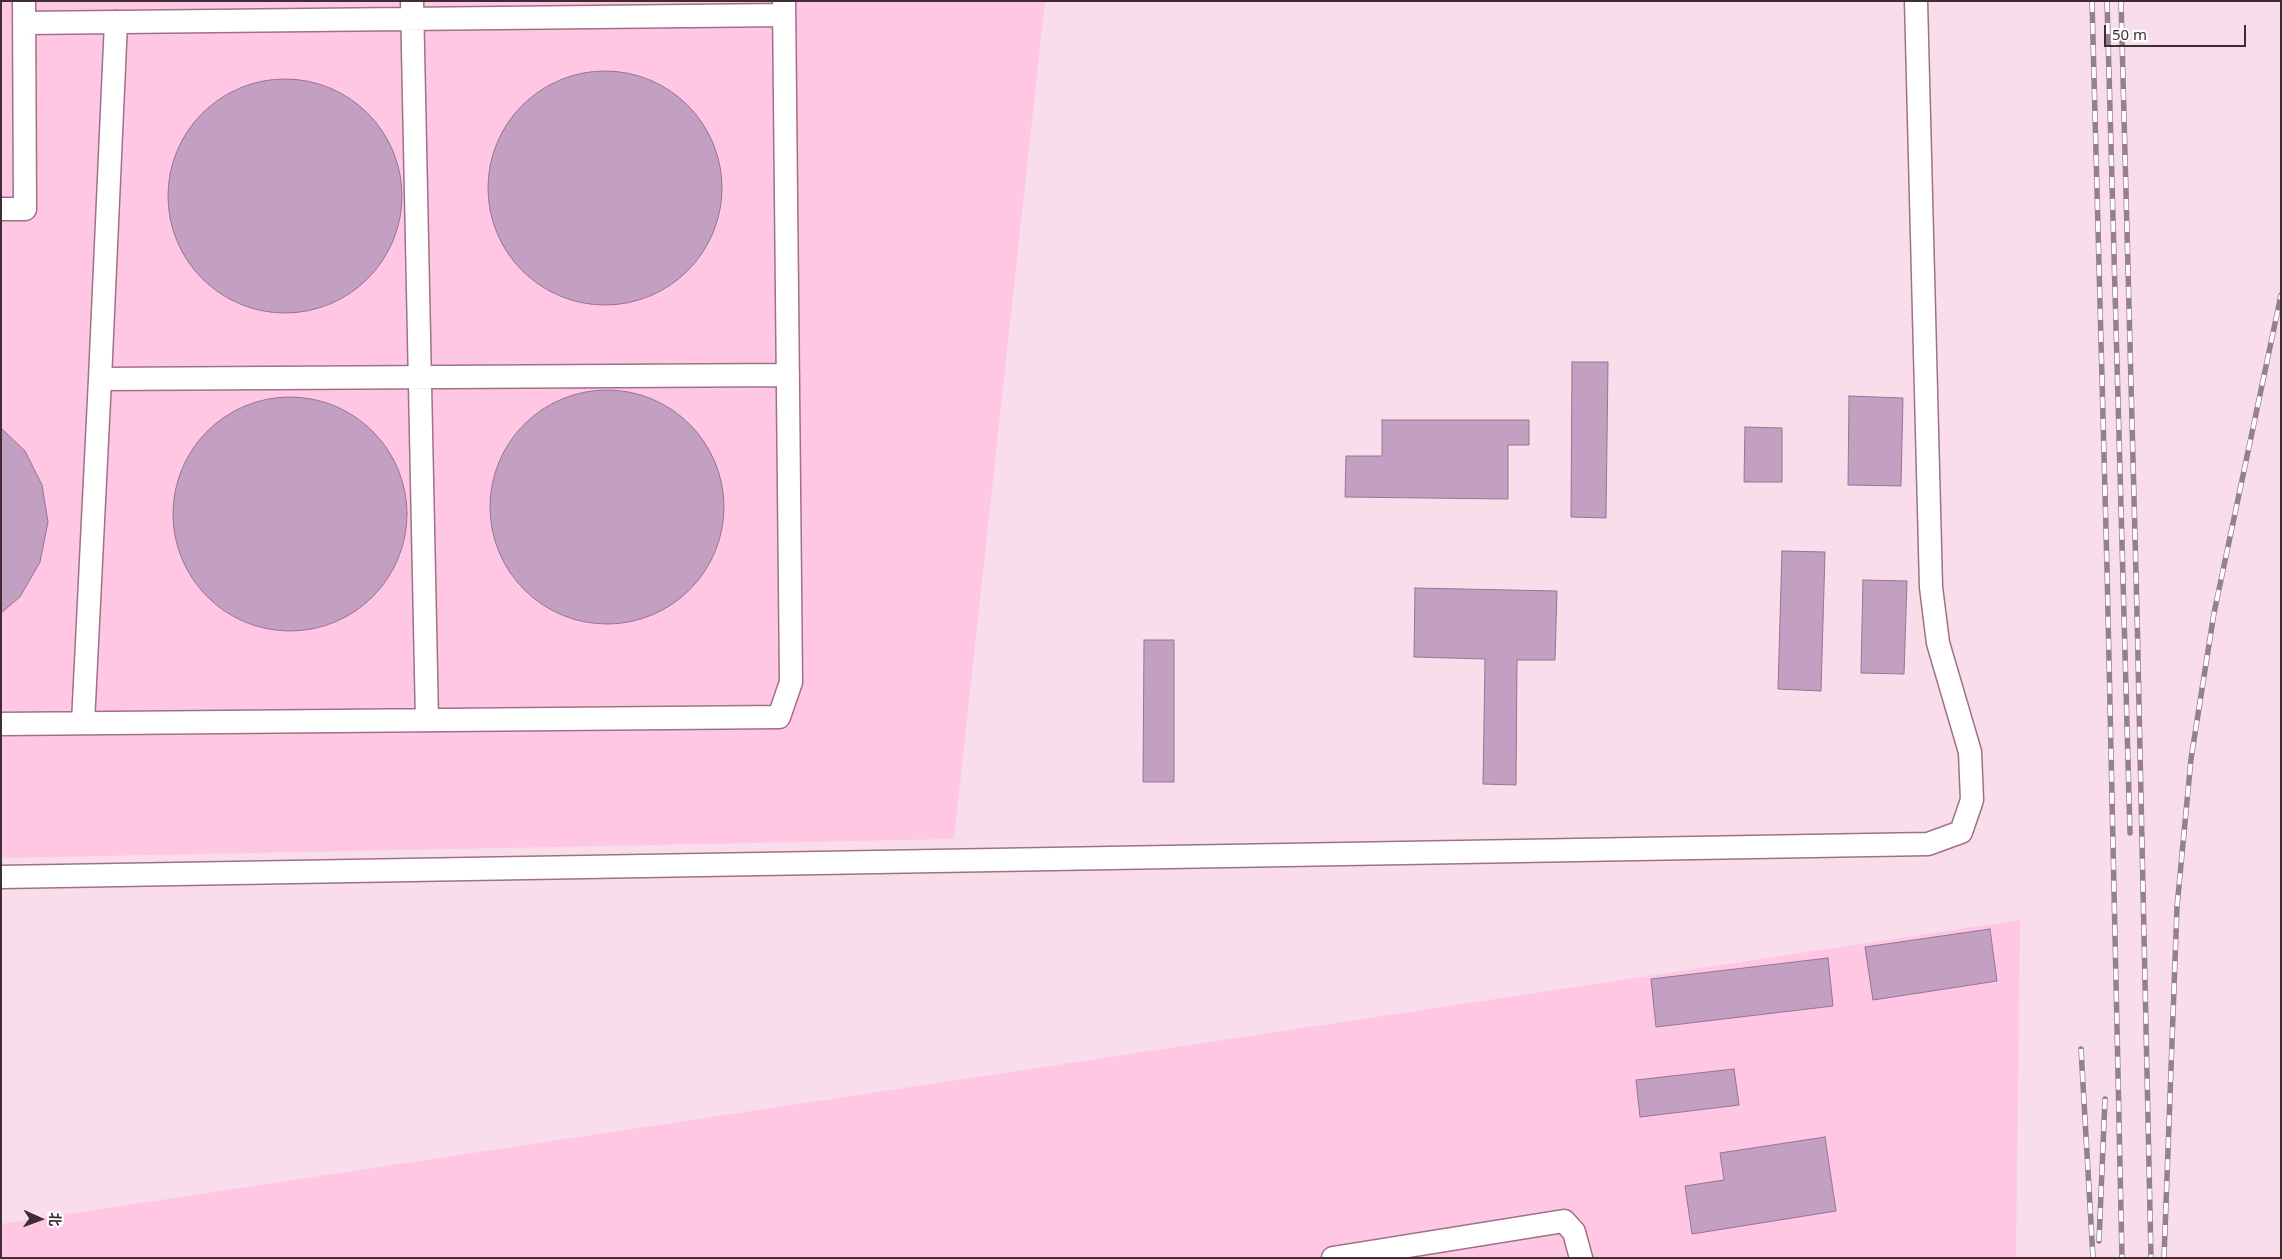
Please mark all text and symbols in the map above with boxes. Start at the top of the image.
scale bar [2107,15,2250,47]
text: 50 m [2112,24,2147,44]
north arrow [15,1194,65,1244]
text: 北 [46,1212,65,1227]

